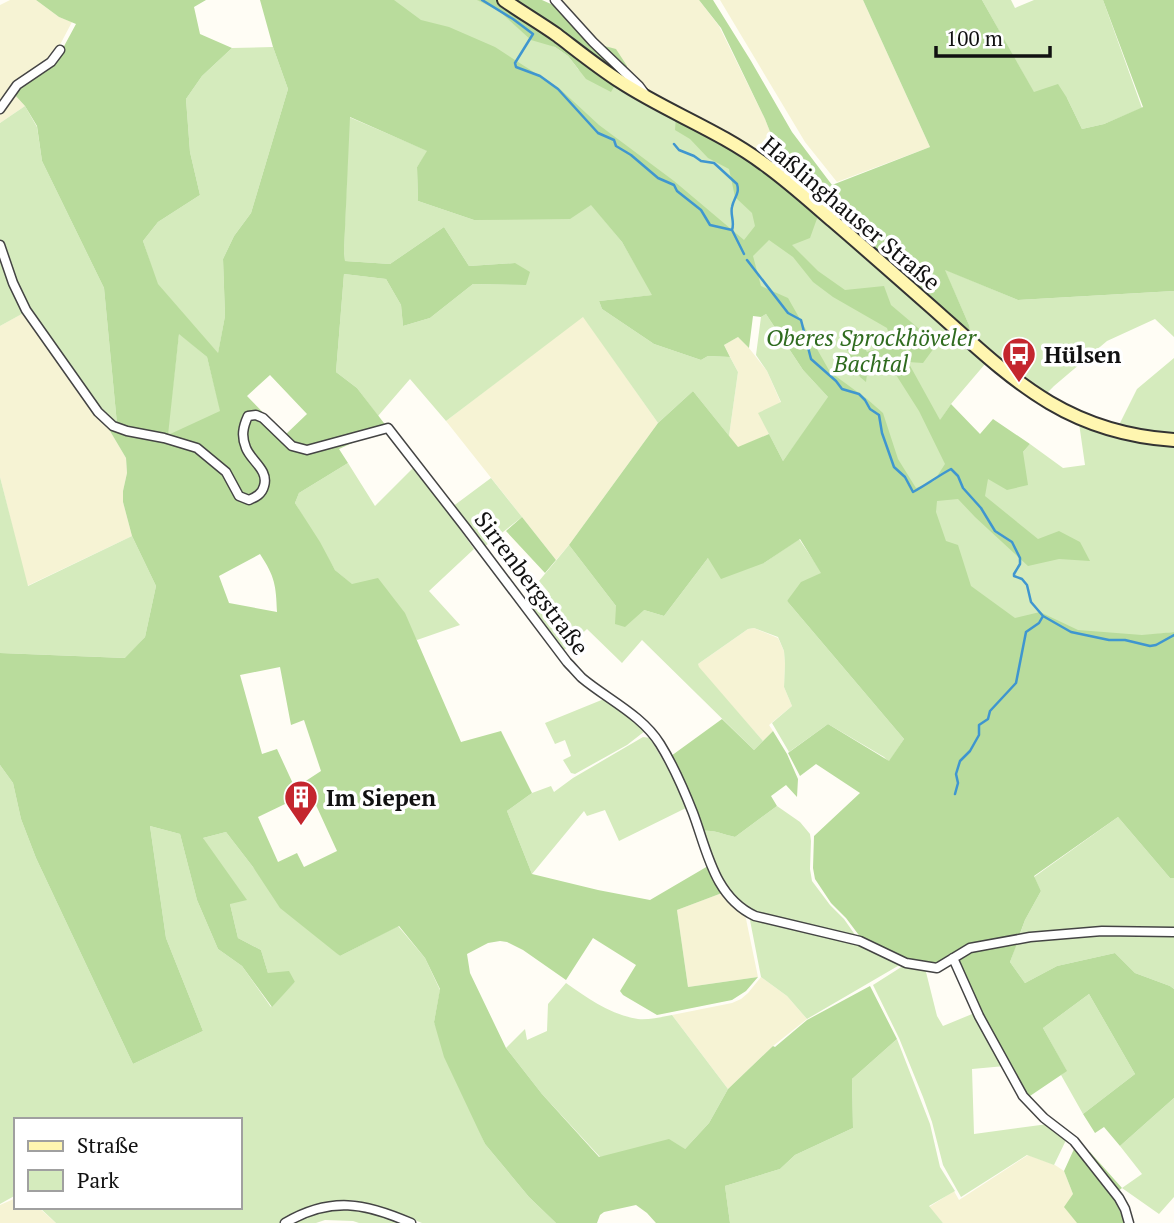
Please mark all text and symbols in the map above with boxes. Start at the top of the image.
scale bar [936,14,1050,58]
text: 100 m [946,24,1003,52]
street label: Haßlinghauser Straße [755,129,947,297]
park label: Oberes Sprockhöveler Bachtal [766,322,977,379]
bus stop icon: Hülsen [1000,335,1038,384]
place label: Hülsen [1044,339,1121,370]
street label: Sirrenbergstraße [468,505,596,661]
building icon: Im Siepen [282,778,320,827]
place label: Im Siepen [326,782,436,813]
legend [14,1118,242,1209]
text: Straße [77,1131,139,1159]
text: Park [77,1166,119,1194]

